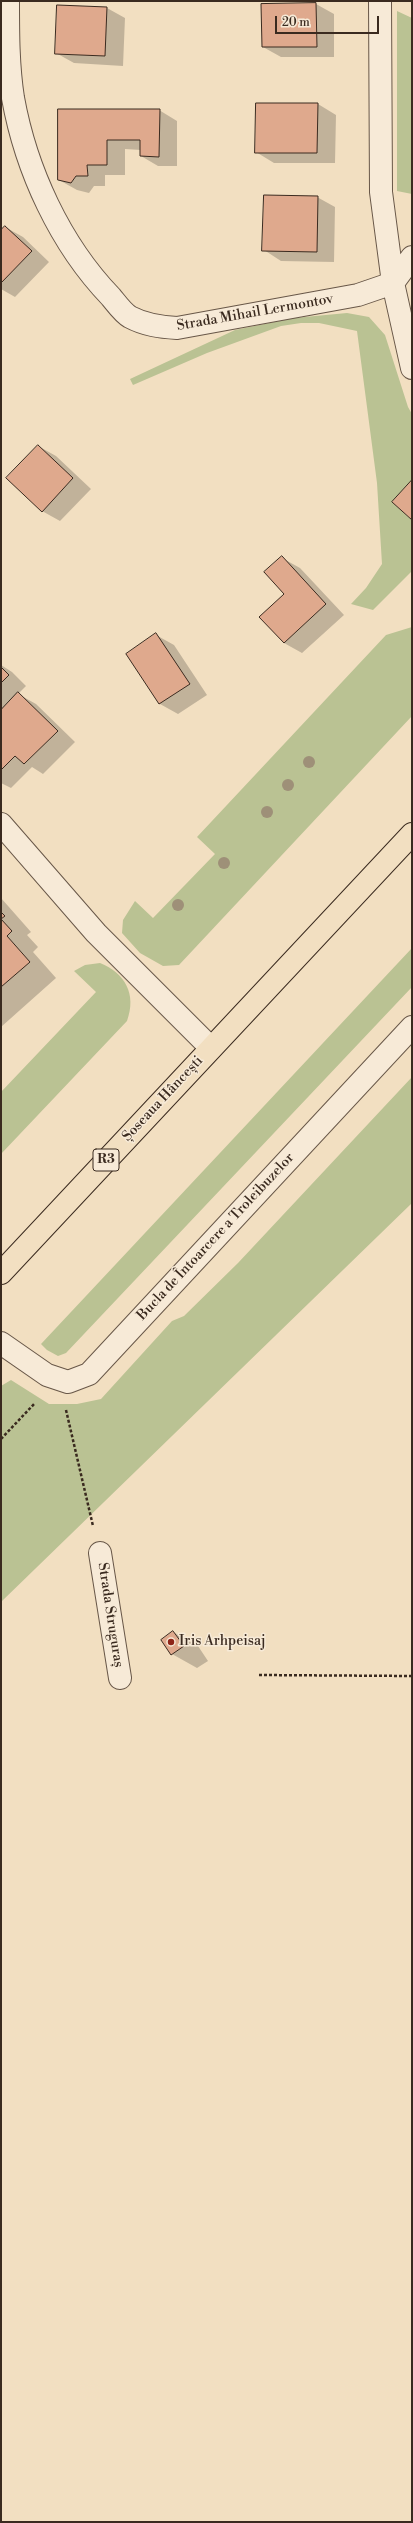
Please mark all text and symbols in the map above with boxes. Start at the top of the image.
scale bar [277,8,381,34]
text: 20 m [282,15,310,30]
street label: Strada Mihail Lermontov [175,291,335,335]
street label: Șoseaua Hâncești [119,1053,207,1145]
road number: R3 [93,1149,119,1171]
street label: Bucla de Întoarcere a Troleibuzelor [134,1150,298,1324]
street label: Strada Struguraș [93,1561,127,1669]
place label: Iris Arhpeisaj [179,1634,266,1650]
marker: Iris Arhpeisaj [166,1637,176,1647]

